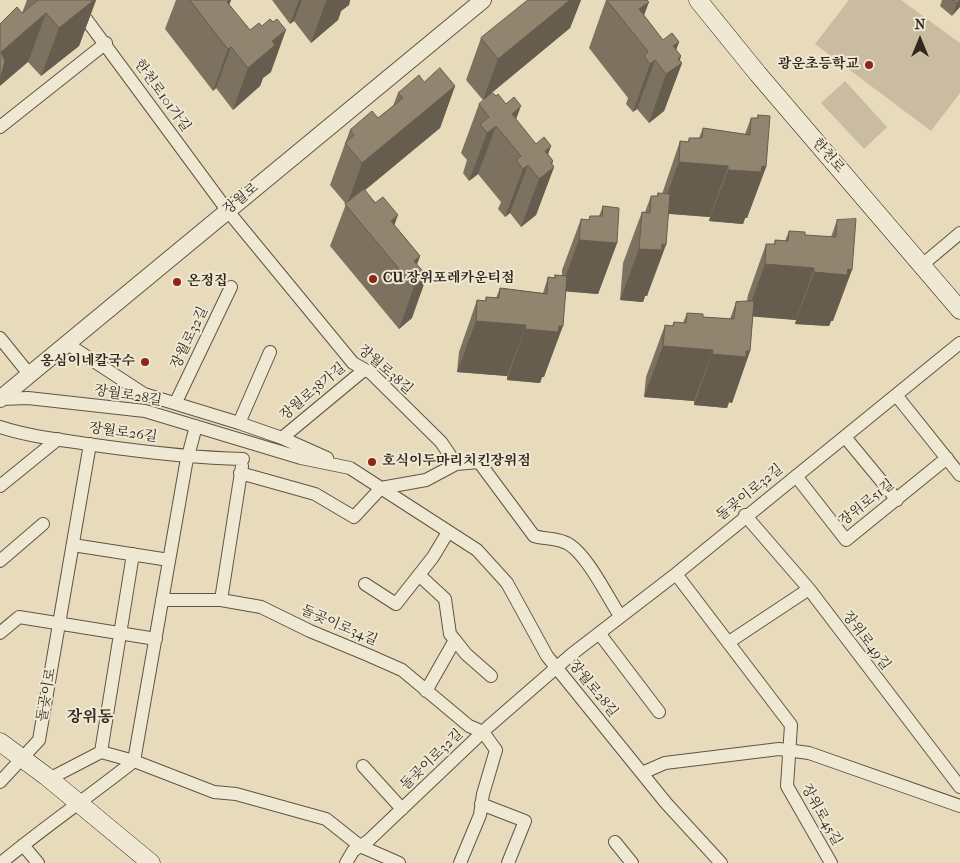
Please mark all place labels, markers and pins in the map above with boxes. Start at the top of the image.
place label: 광운초등학교 [778,57,859,73]
marker: 광운초등학교 [863,59,875,71]
place label: CU 장위포레카운티점 [383,271,515,287]
marker: CU 장위포레카운티점 [367,273,379,285]
place label: 온정집 [187,274,228,290]
marker: 온정집 [171,276,183,288]
place label: 옹심이네칼국수 [40,354,135,370]
marker: 옹심이네칼국수 [139,356,151,368]
place label: 호식이두마리치킨장위점 [382,454,531,470]
marker: 호식이두마리치킨장위점 [366,456,378,468]

